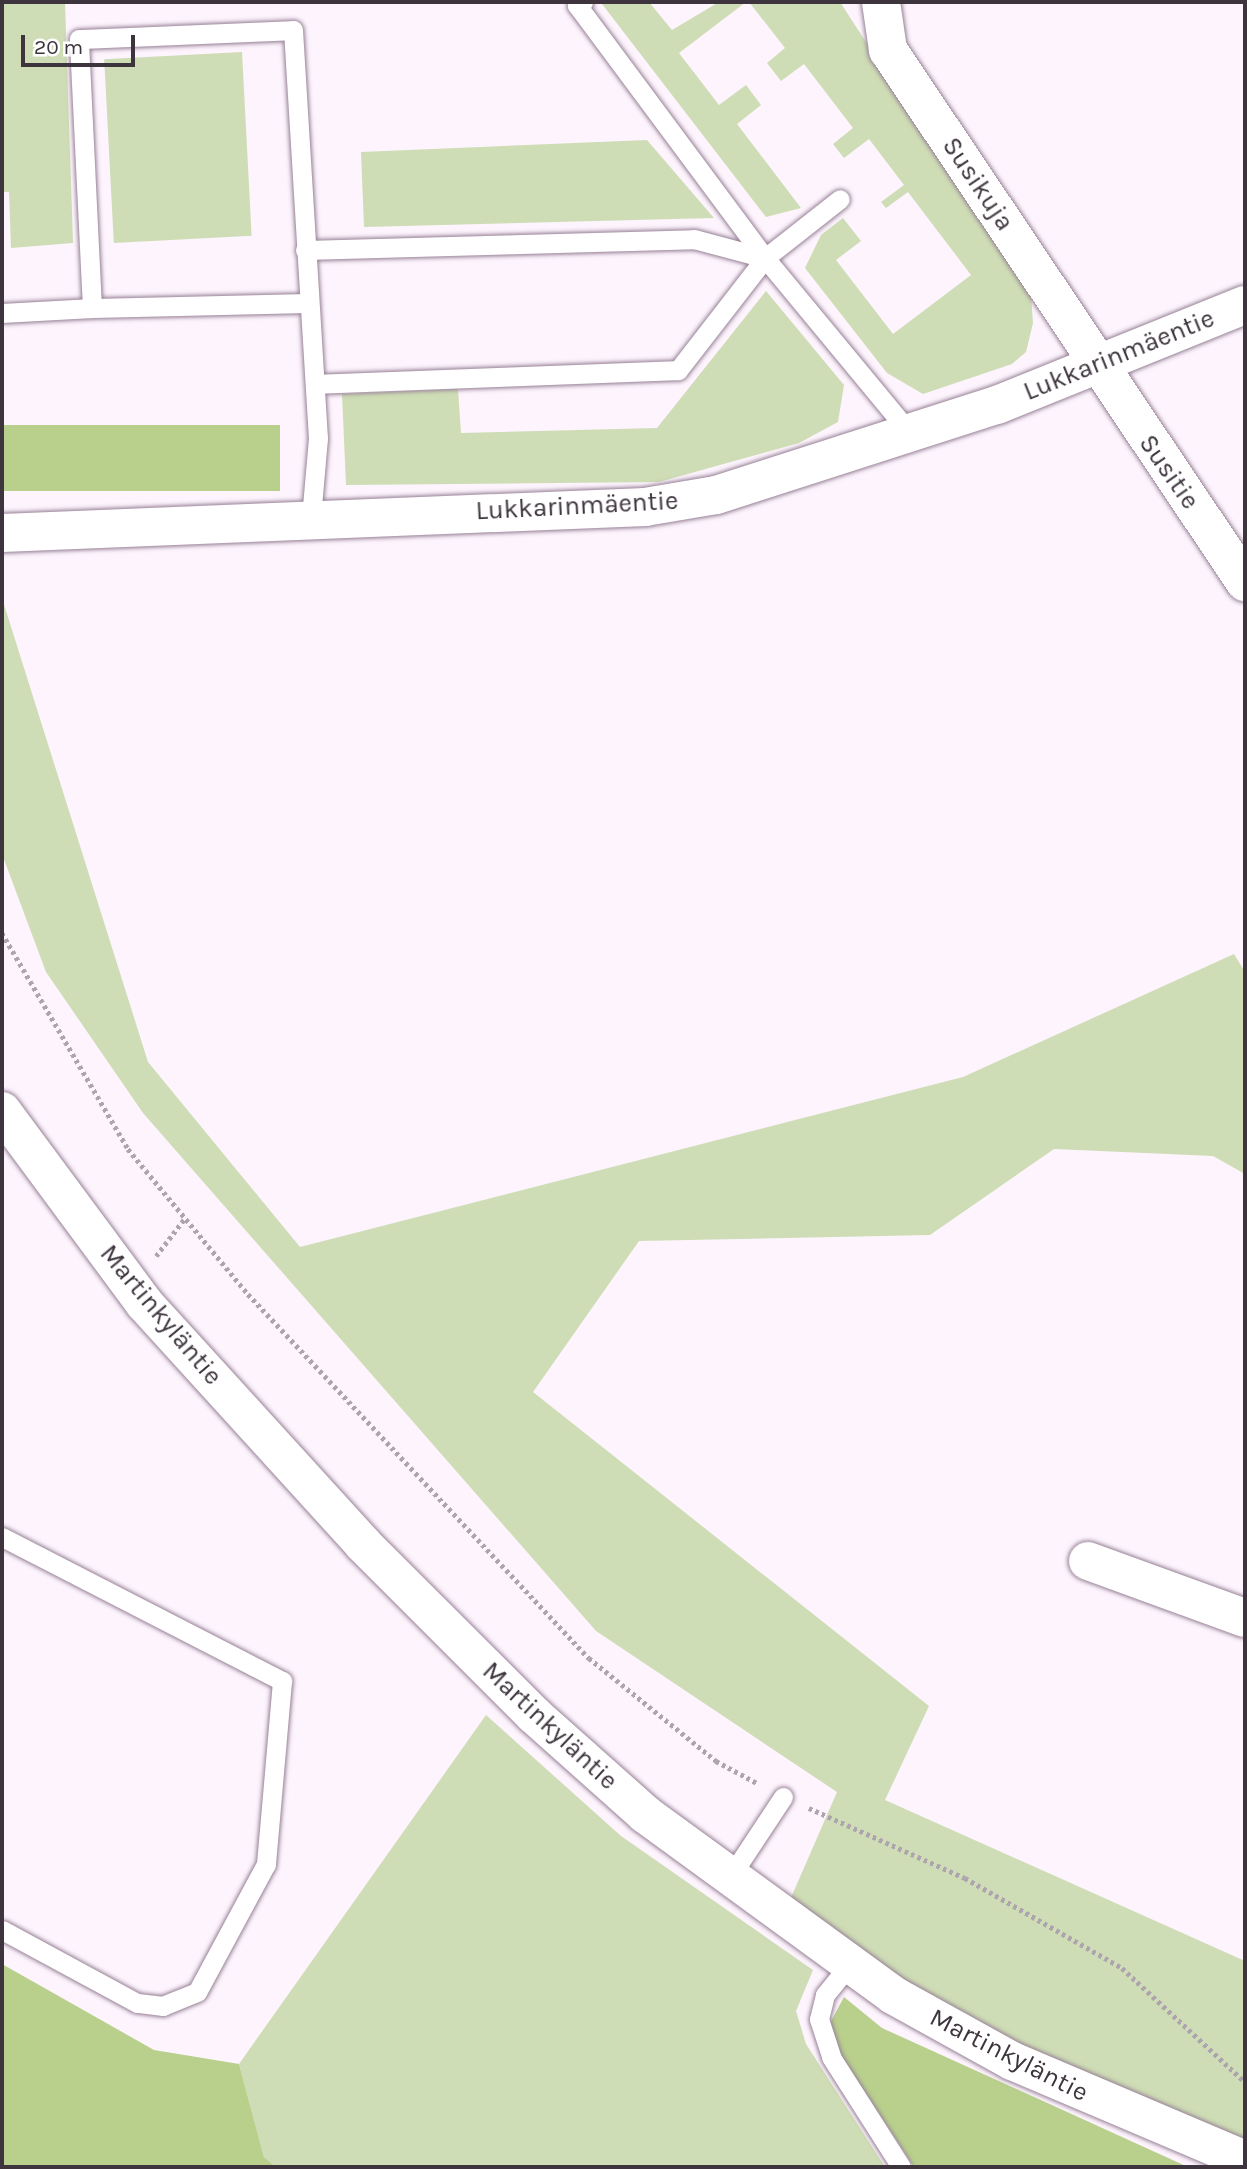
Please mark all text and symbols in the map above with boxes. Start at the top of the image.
scale bar [24,21,138,65]
text: 20 m [34,35,83,59]
street label: Susikuja [936,131,1020,237]
street label: Lukkarinmäentie [1019,303,1219,407]
street label: Susitie [1132,429,1206,515]
street label: Lukkarinmäentie [475,485,679,527]
street label: Martinkyläntie [93,1239,229,1391]
street label: Martinkyläntie [476,1655,624,1797]
street label: Martinkyläntie [925,2002,1093,2108]

